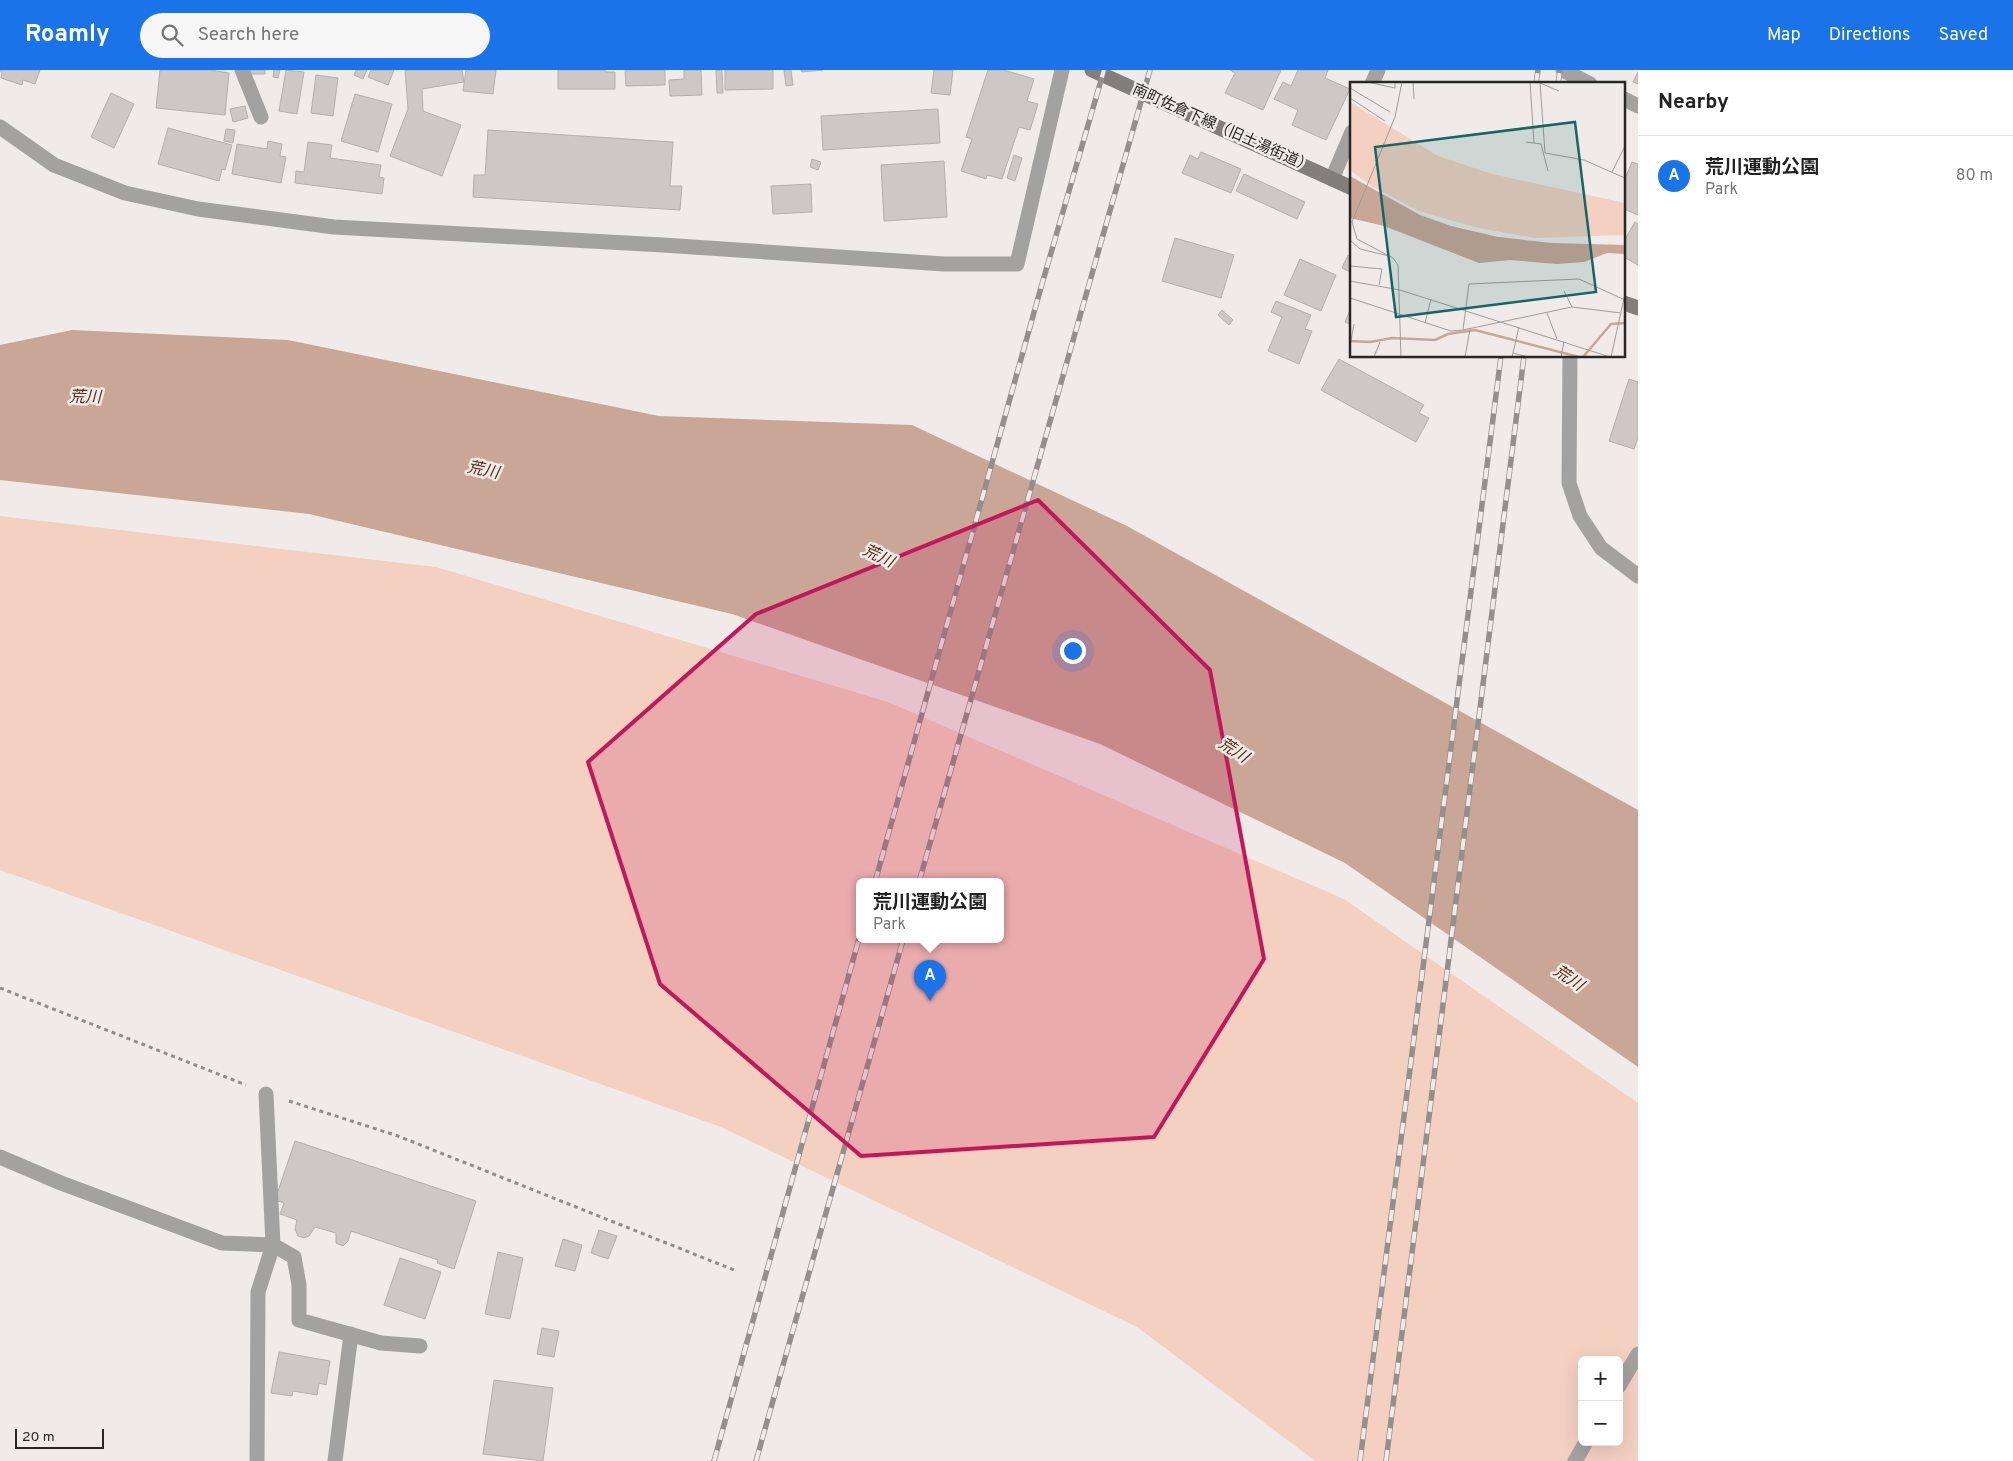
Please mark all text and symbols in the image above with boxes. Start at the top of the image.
search box [140,13,490,58]
text: Roamly [25,20,110,50]
icon: search [158,21,186,49]
text: Search here [198,23,299,47]
text: Map [1767,24,1801,47]
text: Directions [1829,24,1911,47]
text: Saved [1939,24,1988,47]
street label: 南町佐倉下線（旧土湯街道） [1129,81,1315,177]
inset map [1350,82,1626,358]
text: Nearby [1658,89,1729,116]
text: 荒川運動公園 [1705,156,1819,180]
text: A [1668,166,1680,186]
text: 80 m [1956,166,1993,186]
text: Park [1705,180,1738,200]
water label: 荒川 [69,388,103,408]
water label: 荒川 [465,458,503,484]
water label: 荒川 [859,541,899,574]
your location [1060,638,1086,664]
water label: 荒川 [1214,734,1254,769]
popup [856,878,1004,943]
text: 荒川運動公園 [873,891,987,915]
text: Park [873,915,906,935]
pin: A [914,960,946,1001]
water label: 荒川 [1549,962,1589,997]
map controls [1578,1356,1623,1446]
button: + [1578,1356,1623,1401]
button: − [1578,1401,1623,1446]
scale bar [15,1426,104,1449]
text: 20 m [22,1429,55,1446]

